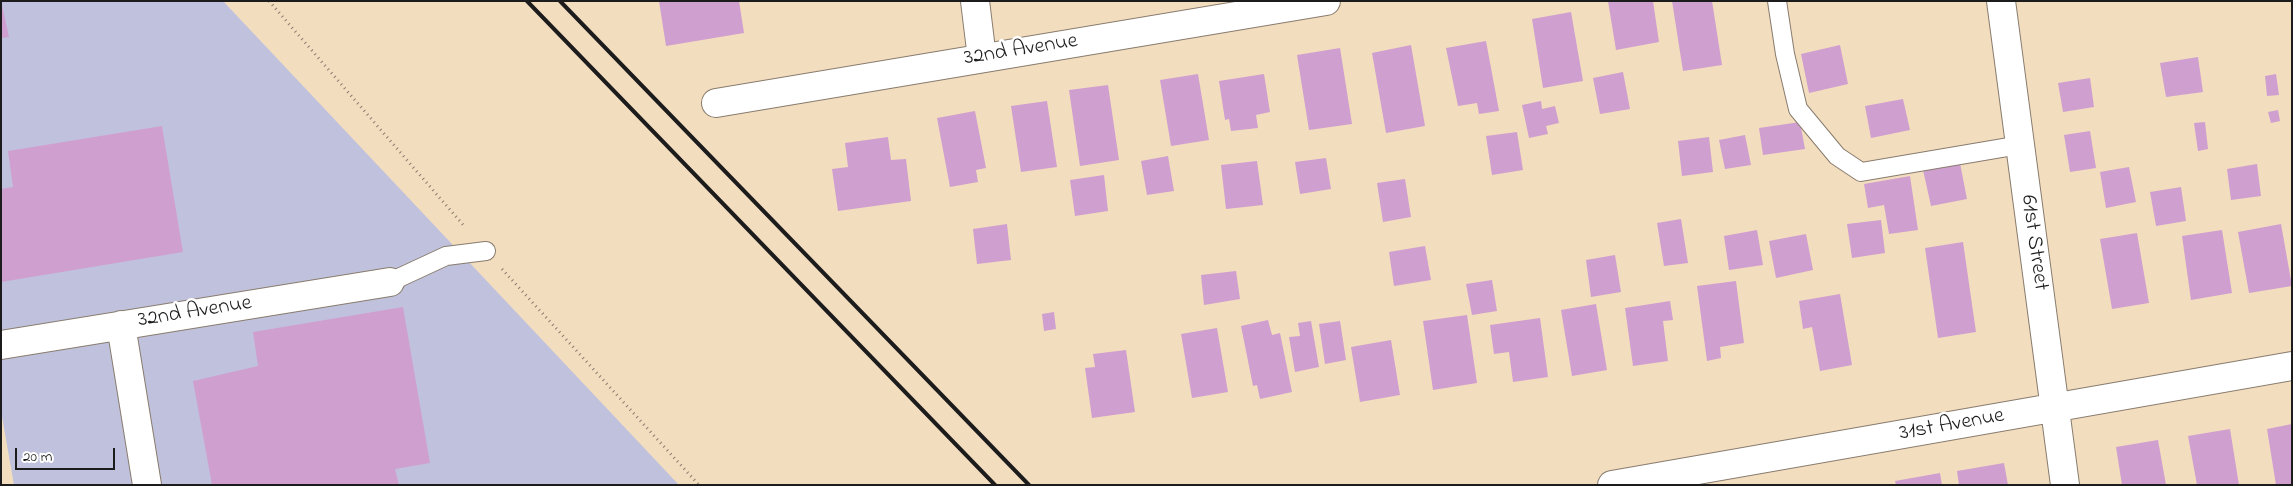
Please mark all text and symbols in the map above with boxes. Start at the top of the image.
street label: 32nd Avenue [962,29,1080,73]
street label: 61st Street [2013,194,2053,292]
street label: 32nd Avenue [136,291,254,335]
street label: 31st Avenue [1898,404,2006,448]
scale bar [18,438,118,470]
text: 20 m [23,446,52,468]

